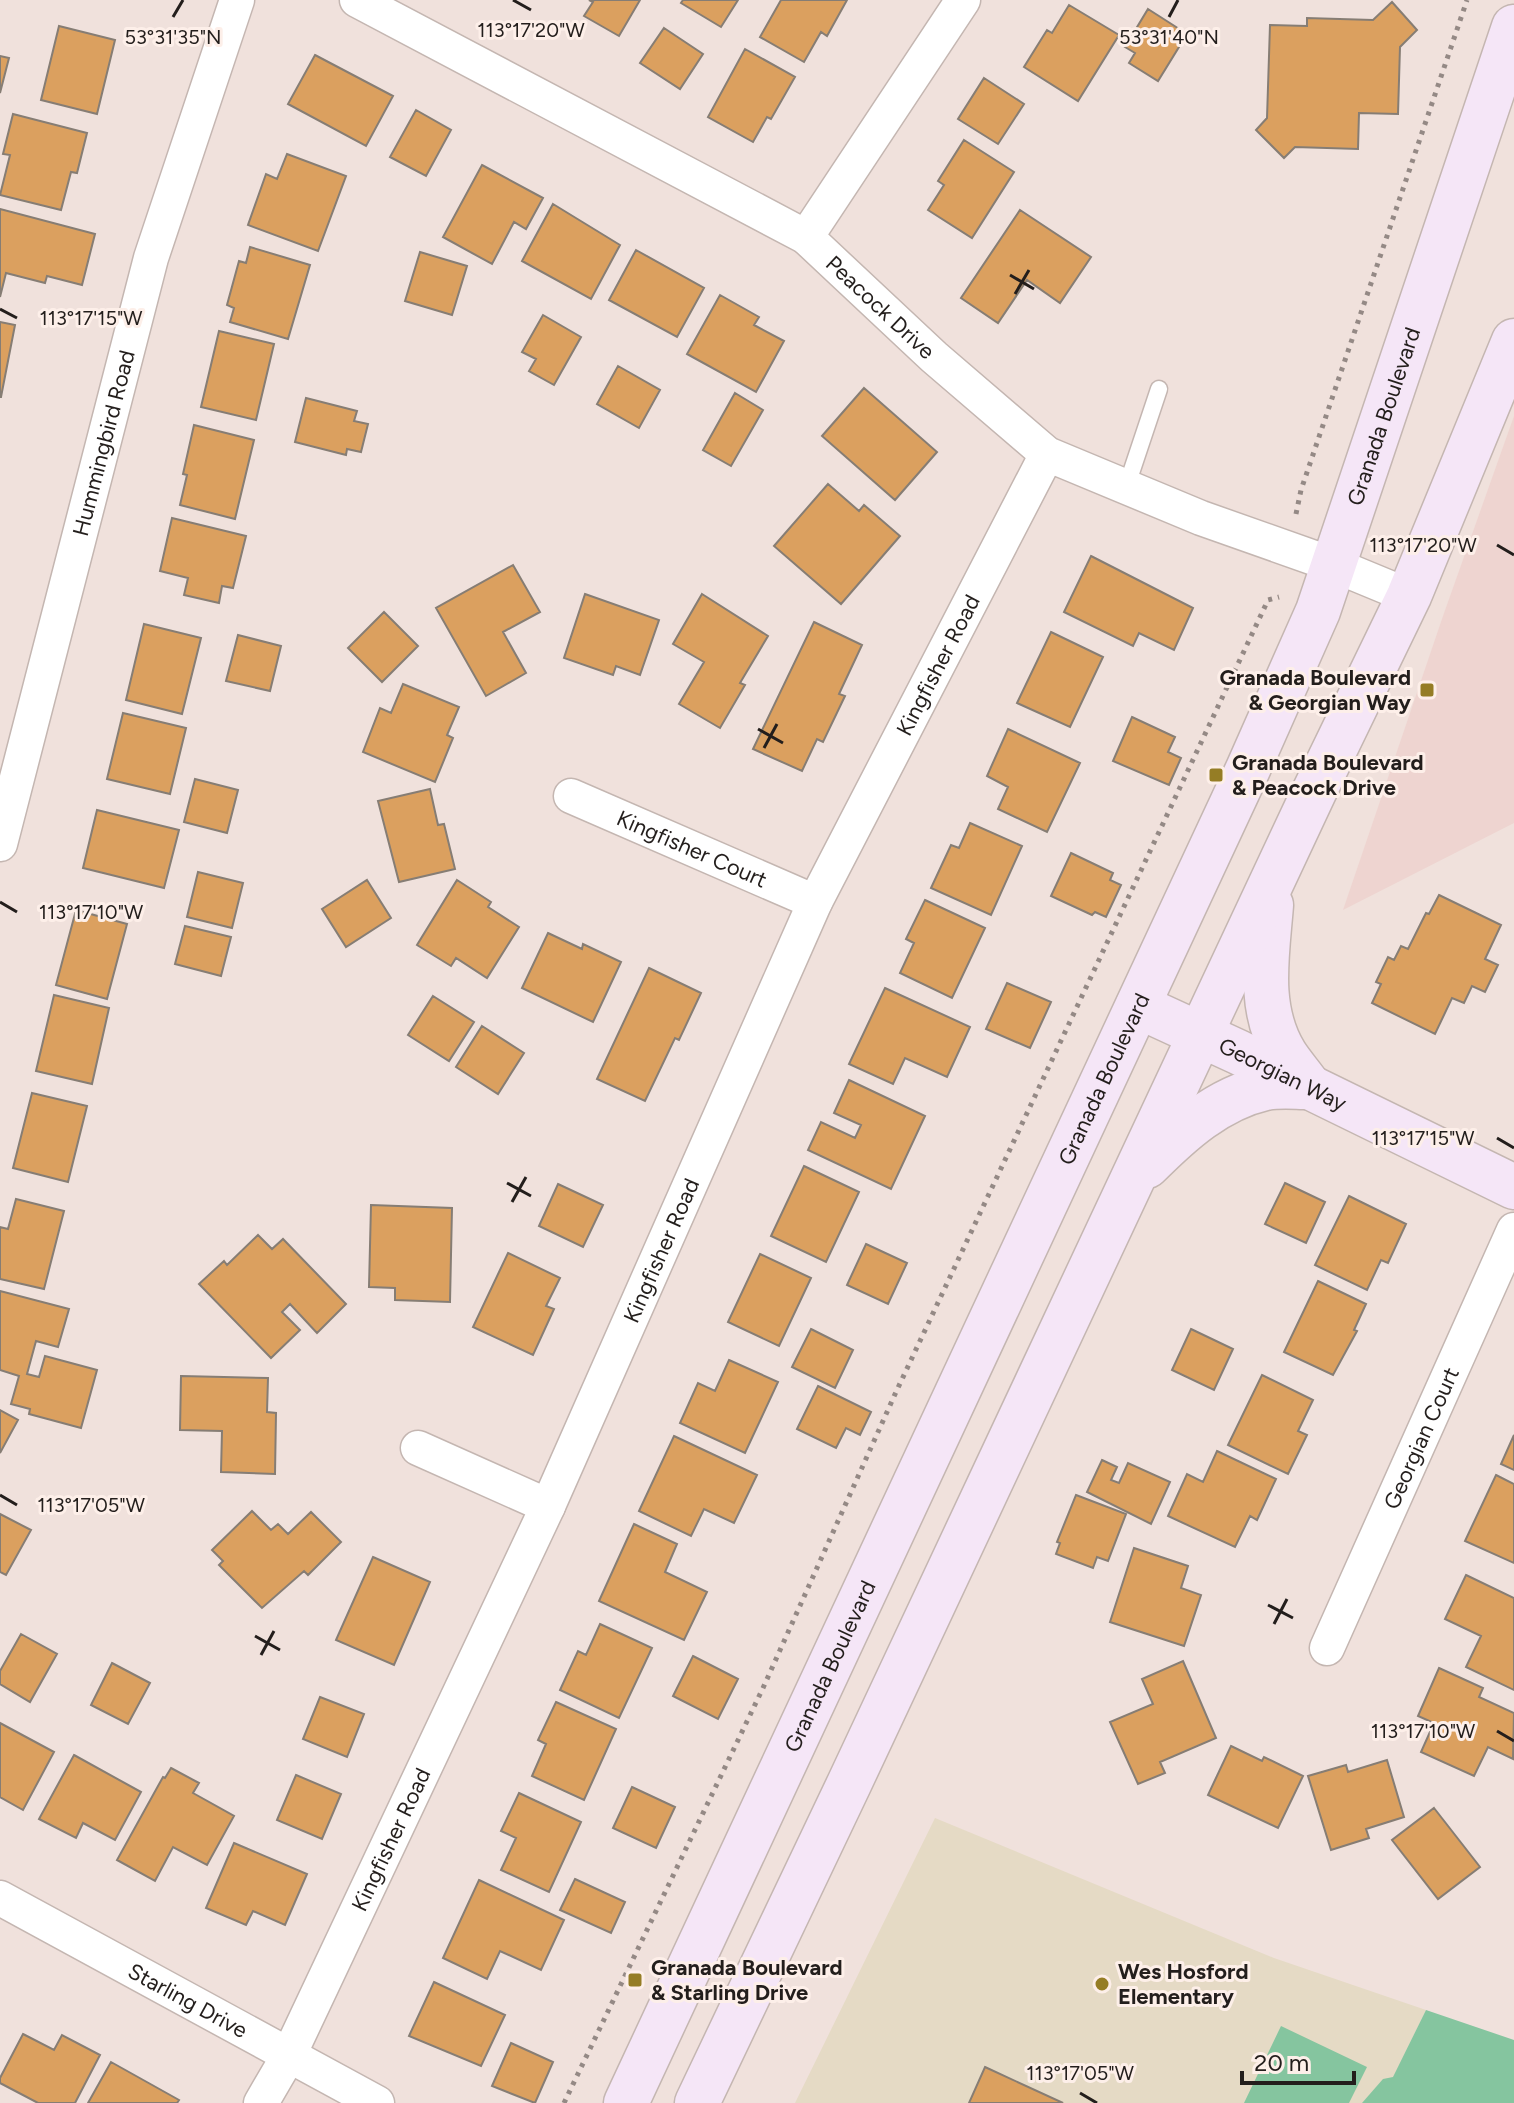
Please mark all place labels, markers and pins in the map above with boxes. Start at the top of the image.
place label: Granada Boulevard & Georgian Way [1219,664,1411,716]
marker: Granada Boulevard & Georgian Way [1418,681,1436,699]
place label: Granada Boulevard & Peacock Drive [1232,749,1424,801]
marker: Granada Boulevard & Peacock Drive [1207,766,1225,784]
place label: Granada Boulevard & Starling Drive [651,1954,843,2006]
place label: Wes Hosford Elementary [1118,1958,1249,2010]
marker: Granada Boulevard & Starling Drive [626,1971,644,1989]
marker: Wes Hosford Elementary [1093,1975,1111,1993]

